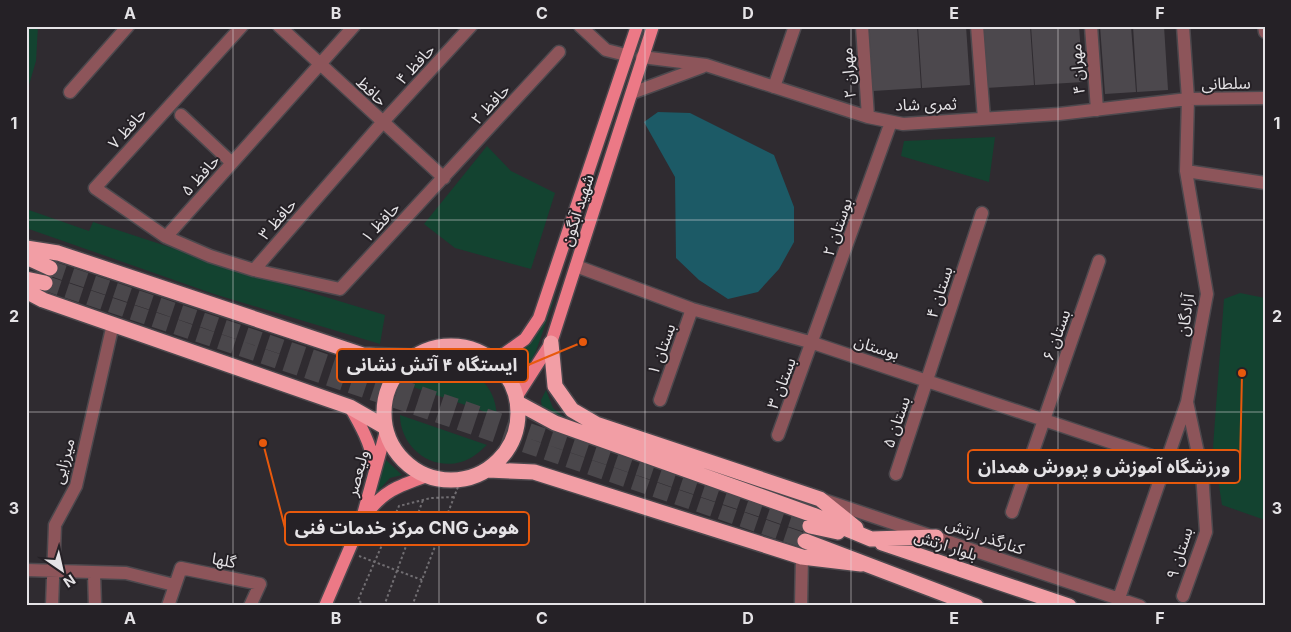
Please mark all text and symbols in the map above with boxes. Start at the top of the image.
text: A [124,3,136,23]
text: B [331,3,341,23]
text: C [536,3,548,23]
text: D [742,3,754,23]
text: E [949,3,959,23]
text: F [1155,3,1165,23]
street label: حافظ ۴ [391,40,439,88]
street label: مهران ۴ [1065,43,1089,95]
street label: مهران ۲ [836,47,860,99]
street label: حافظ [353,72,391,110]
street label: سلطانی [1201,73,1251,93]
street label: حافظ ۲ [466,80,514,128]
street label: ثمری شاد [895,93,957,115]
street label: حافظ ۷ [103,103,151,153]
text: 1 [11,113,17,133]
text: 1 [1274,113,1280,133]
street label: حافظ ۵ [176,150,224,200]
street label: شهید آبگون [556,172,598,248]
street label: حافظ ۳ [254,194,300,244]
street label: بوستان ۲ [818,196,856,258]
street label: حافظ ۱ [356,198,404,246]
street label: بستان ۴ [921,264,957,320]
street label: آزادگان [1172,291,1198,338]
text: 2 [9,306,19,326]
text: 2 [1272,306,1282,326]
street label: بستان ۶ [1038,307,1074,363]
street label: بستان ۱ [643,321,679,377]
street label: بوستان [852,330,902,364]
callout: ایستگاه ۴ آتش نشانی [337,349,528,382]
text: ایستگاه ۴ آتش نشانی [347,354,517,375]
street label: بستان ۳ [762,355,800,411]
street label: بستان ۵ [878,394,914,450]
street label: میرزایی [47,436,79,486]
street label: ولیعصر [341,448,373,499]
callout: ورزشگاه آموزش و پرورش همدان [968,450,1240,483]
text: ورزشگاه آموزش و پرورش همدان [978,456,1230,479]
text: 3 [9,498,19,518]
text: 3 [1272,498,1282,518]
callout: مرکز خدمات فنی CNG هومن [285,512,529,545]
street label: کنارگذر ارتش [943,513,1027,559]
text: مرکز خدمات فنی CNG هومن [295,517,519,539]
street label: بلوار ارتش [912,525,980,565]
street label: بستان ۹ [1161,525,1197,581]
north arrow [38,544,88,594]
street label: گلها [210,548,238,572]
text: N [60,571,79,591]
text: A [124,608,136,628]
text: B [331,608,341,628]
text: C [536,608,548,628]
text: D [742,608,754,628]
text: E [949,608,959,628]
text: F [1155,608,1165,628]

